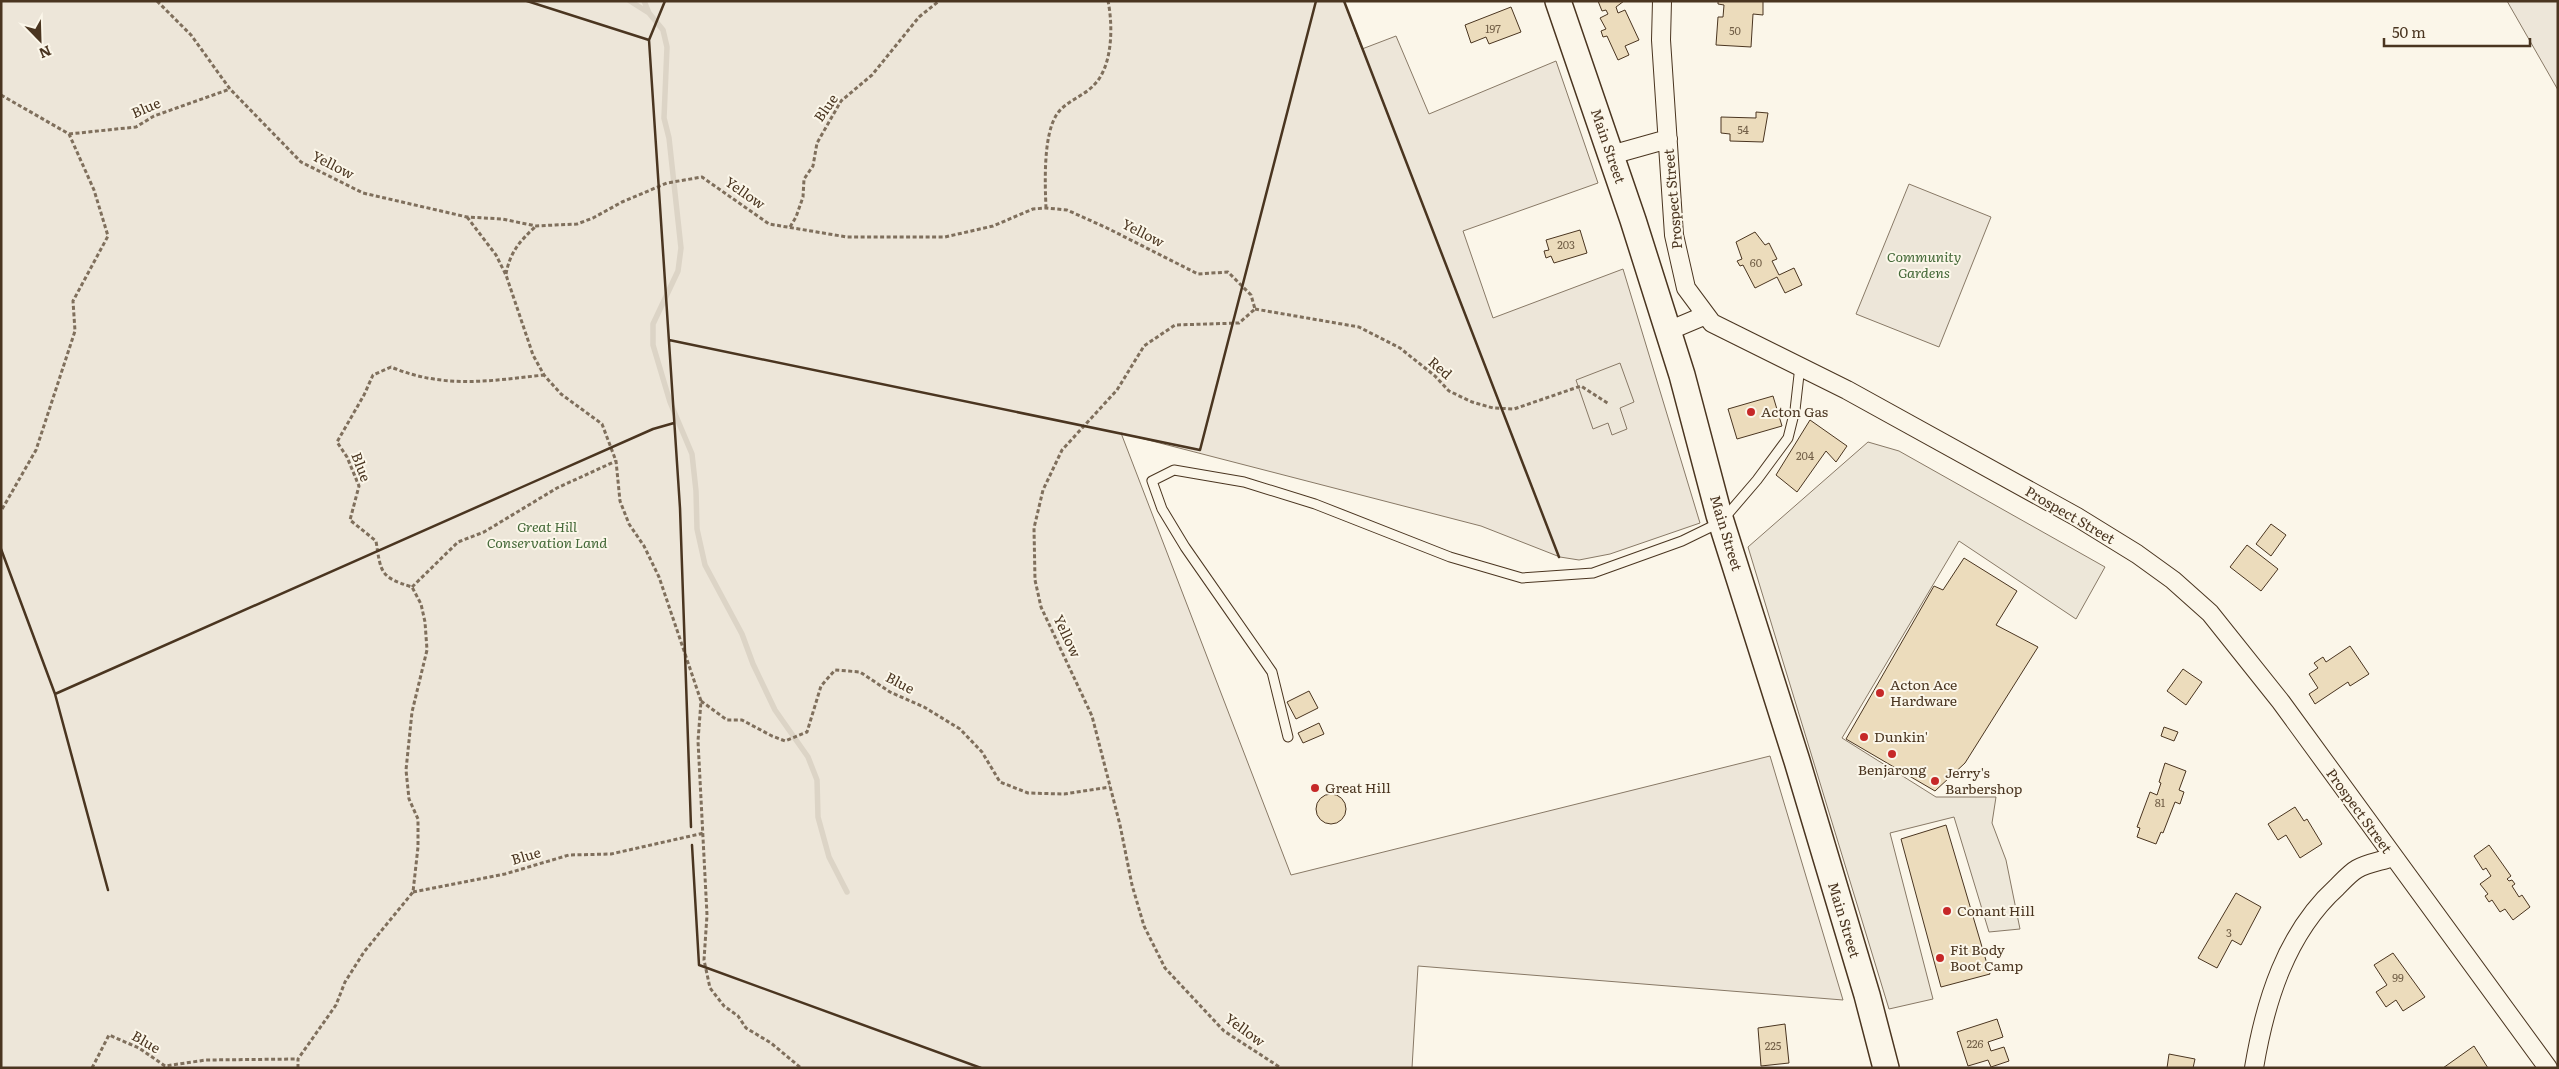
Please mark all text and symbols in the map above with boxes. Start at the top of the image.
north arrow [15,15,65,65]
scale bar [2384,15,2530,47]
house number: 197 [1485,20,1501,36]
text: 50 m [2392,20,2426,43]
house number: 50 [1729,22,1741,38]
text: N [36,41,55,64]
street label: Blue [808,89,842,125]
street label: Blue [128,92,163,122]
street label: Main Street [1587,105,1631,186]
house number: 54 [1737,121,1749,137]
street label: Yellow [309,145,358,183]
street label: Prospect Street [1658,148,1686,250]
street label: Yellow [721,171,770,213]
street label: Yellow [1119,213,1168,251]
house number: 203 [1557,236,1575,252]
park label: Community Gardens [1887,246,1961,282]
house number: 60 [1750,254,1762,270]
street label: Red [1424,351,1457,383]
place label: Acton Gas [1761,401,1828,421]
marker: Acton Gas [1745,406,1757,418]
house number: 204 [1796,447,1814,463]
street label: Blue [347,449,377,484]
street label: Prospect Street [2022,480,2119,548]
street label: Main Street [1706,492,1748,573]
park label: Great Hill Conservation Land [487,516,607,552]
street label: Yellow [1049,611,1087,660]
street label: Blue [883,666,918,698]
place label: Acton Ace Hardware [1890,674,1957,710]
marker: Acton Ace Hardware [1874,687,1886,699]
place label: Dunkin' [1874,726,1928,746]
marker: Dunkin' [1858,731,1870,743]
marker: Benjarong [1886,748,1898,760]
place label: Benjarong [1858,759,1926,779]
place label: Jerry's Barbershop [1945,762,2022,798]
street label: Prospect Street [2322,764,2398,857]
marker: Jerry's Barbershop [1929,775,1941,787]
place label: Great Hill [1325,777,1391,797]
marker: Great Hill [1309,782,1321,794]
house number: 81 [2155,794,2166,810]
street label: Blue [509,841,543,869]
street label: Main Street [1824,879,1866,960]
place label: Conant Hill [1957,900,2035,920]
marker: Conant Hill [1941,905,1953,917]
house number: 3 [2226,924,2232,940]
place label: Fit Body Boot Camp [1950,939,2023,975]
marker: Fit Body Boot Camp [1934,952,1946,964]
house number: 99 [2392,969,2404,985]
street label: Yellow [1221,1008,1270,1051]
street label: Blue [129,1025,164,1057]
house number: 226 [1966,1035,1984,1051]
house number: 225 [1765,1037,1782,1053]

